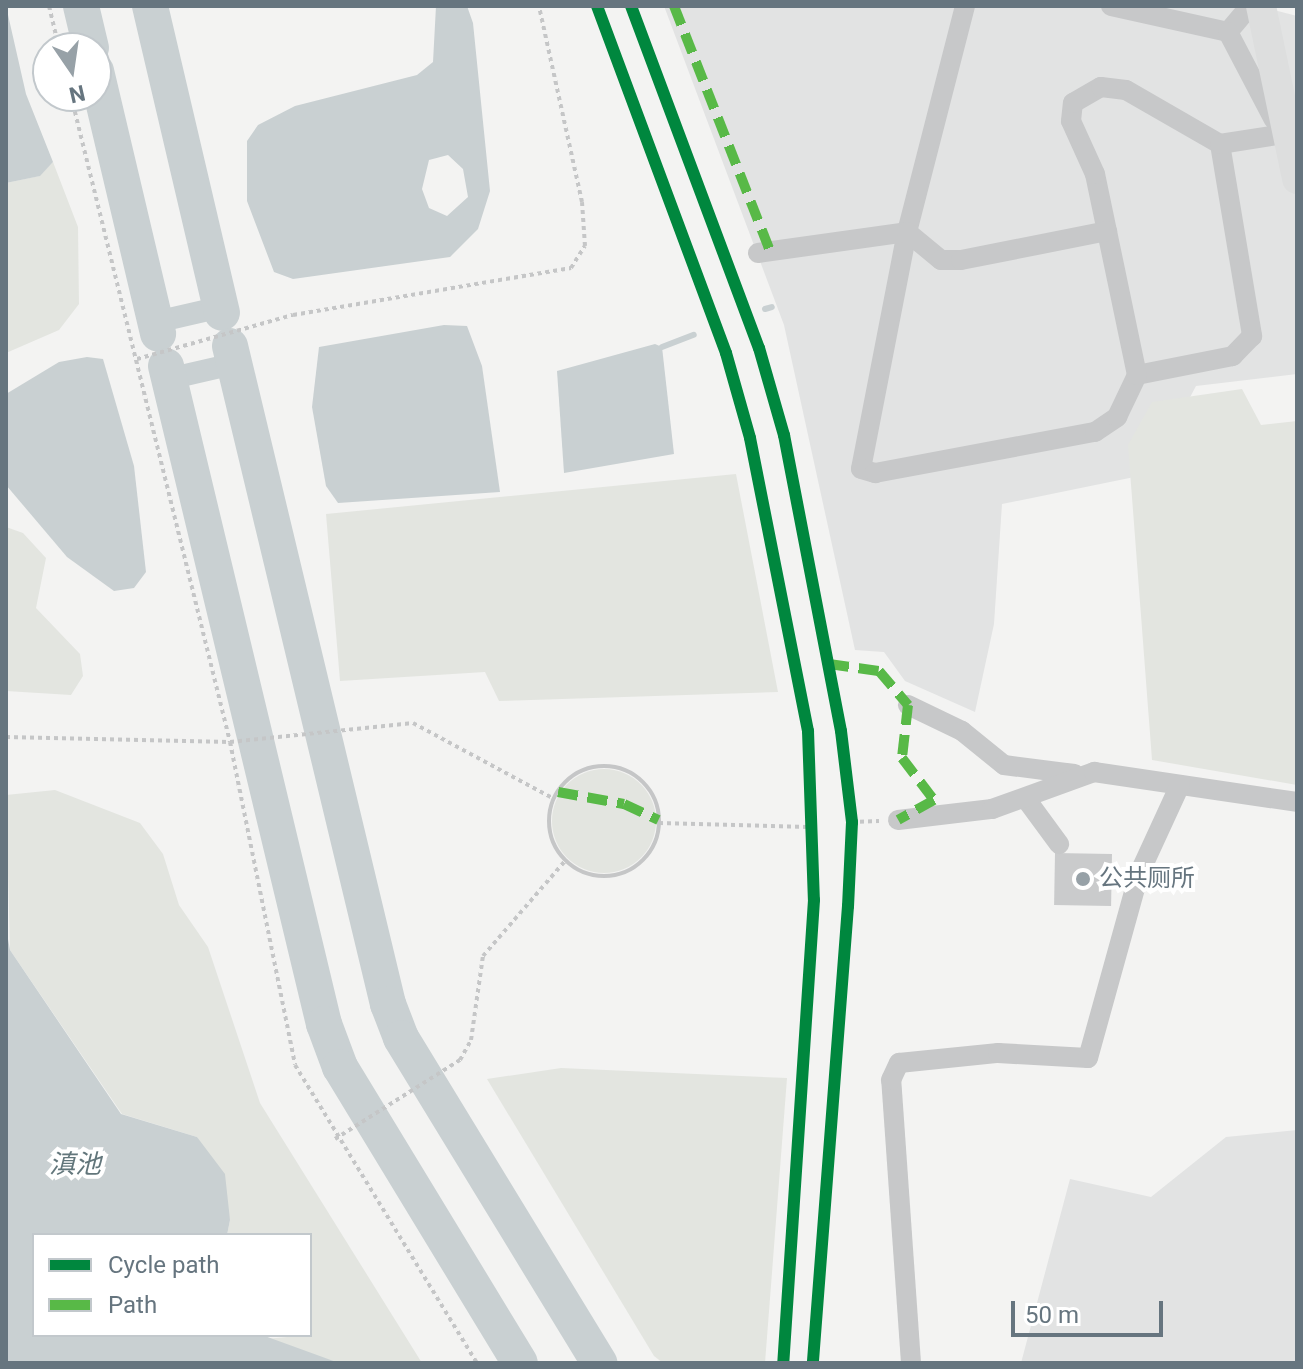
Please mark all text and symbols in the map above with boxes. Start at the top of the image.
north arrow [32,32,112,112]
text: N [67,80,87,108]
place label: 公共厕所 [1099,865,1195,893]
marker: 公共厕所 [1074,870,1092,888]
water label: 滇池 [49,1149,101,1181]
legend [32,1233,312,1337]
text: Cycle path [108,1251,220,1279]
scale bar [1015,1285,1167,1335]
text: Path [108,1291,157,1319]
text: 50 m [1025,1301,1079,1329]

